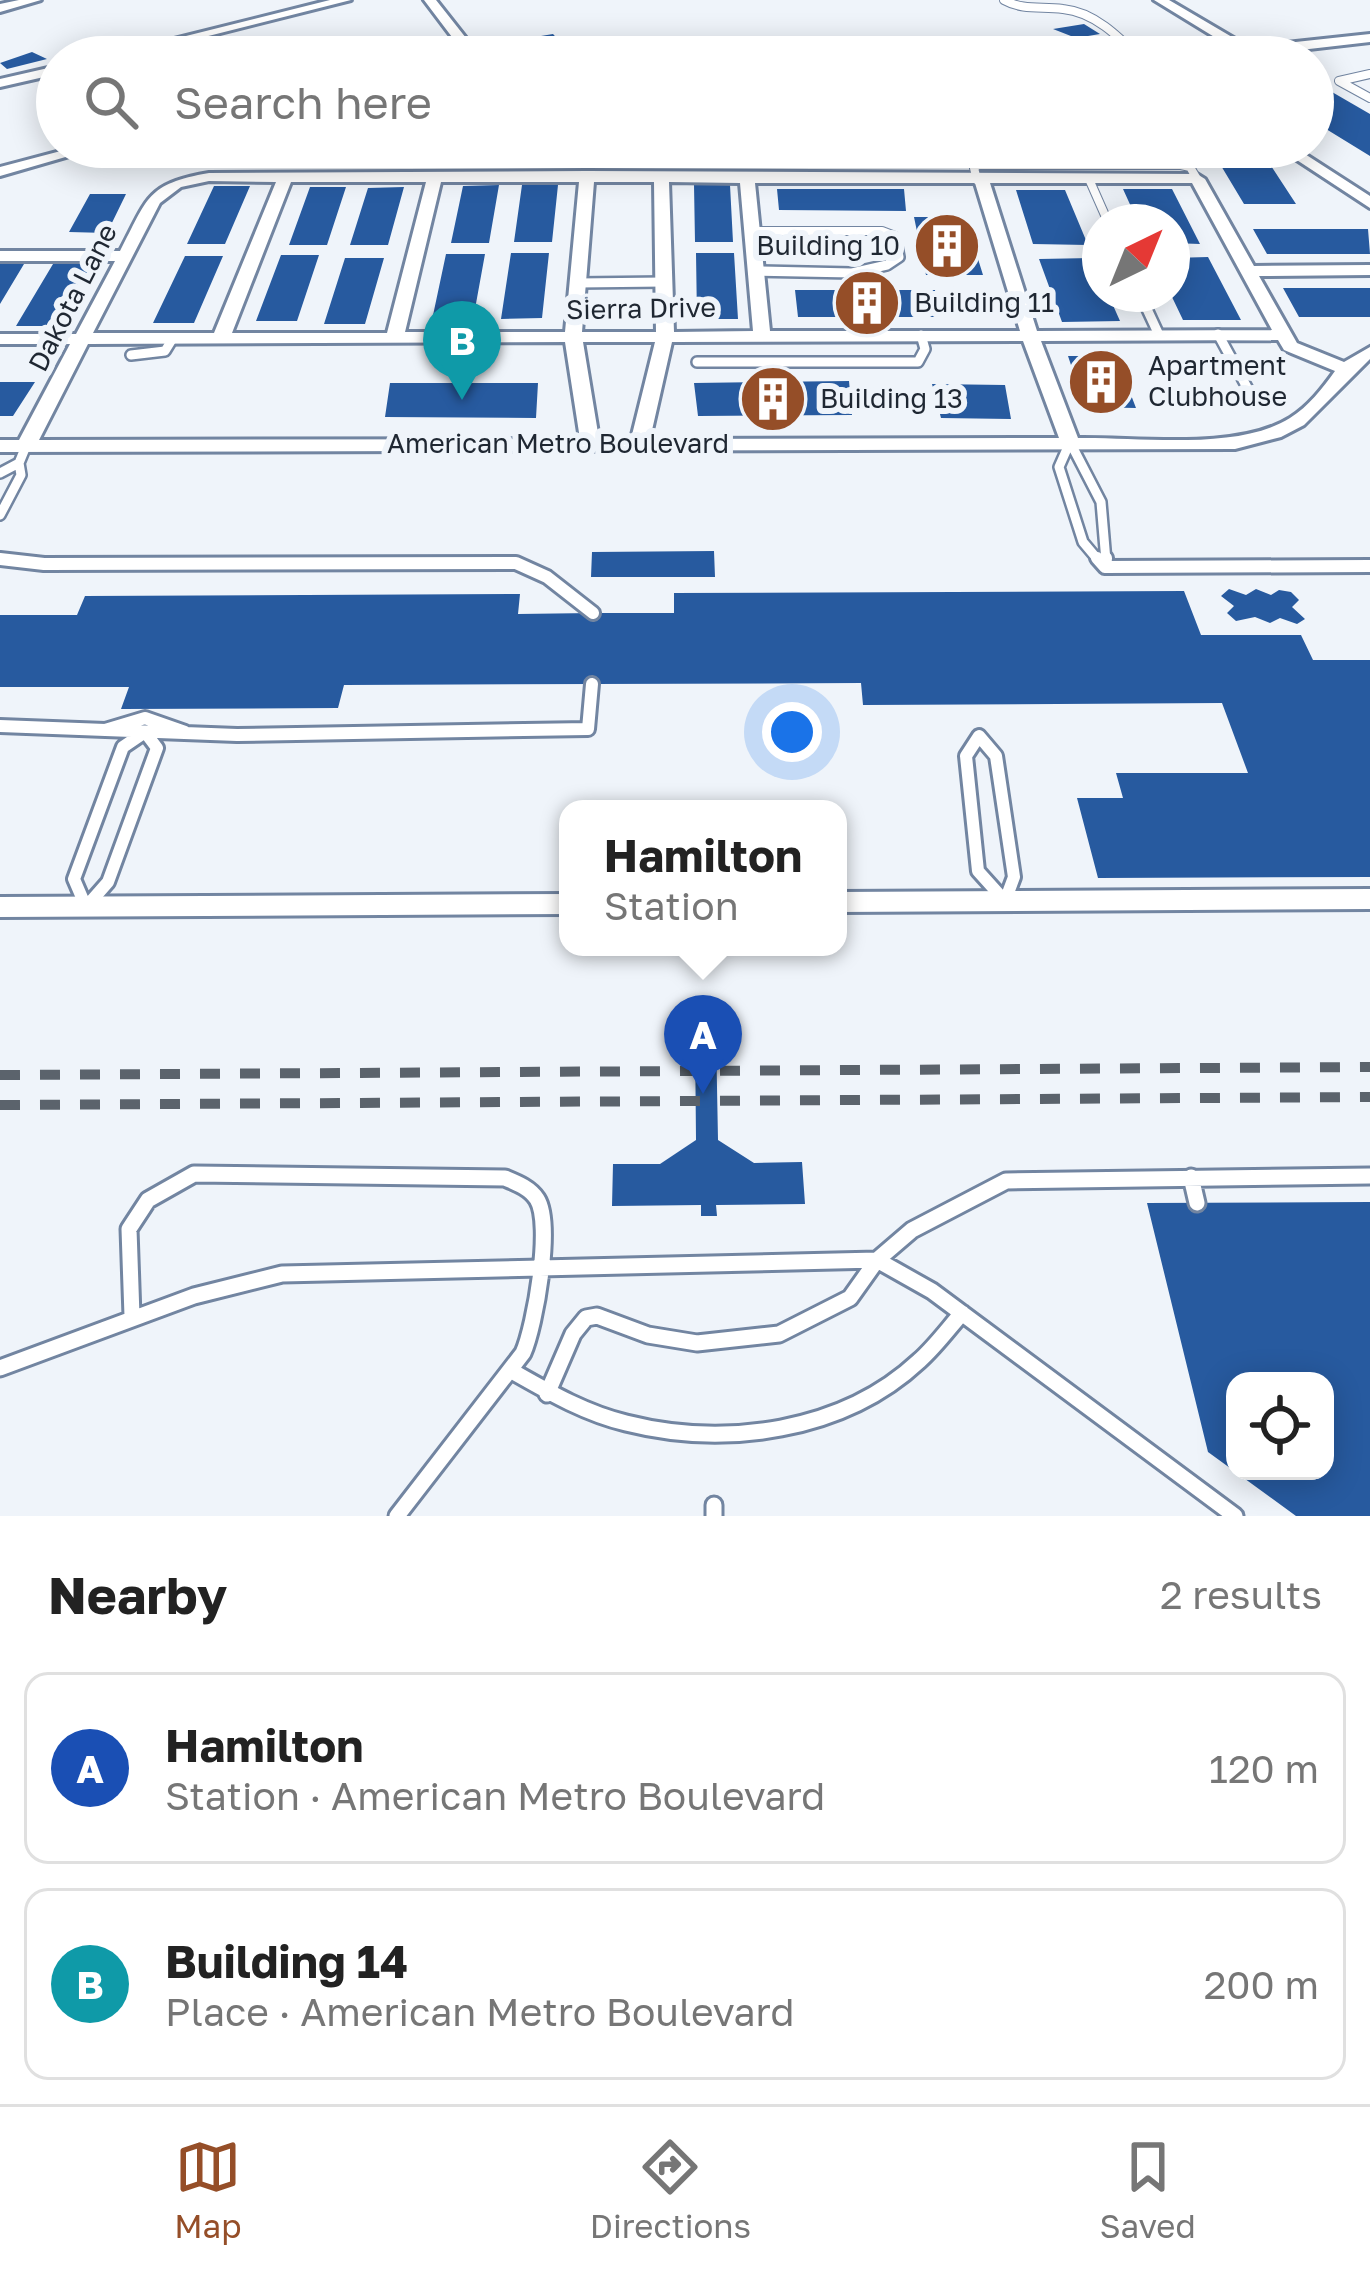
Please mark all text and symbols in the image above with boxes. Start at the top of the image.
search box [36,36,1334,168]
icon: search [78,69,144,135]
text: Search here [174,75,432,129]
north arrow [1082,204,1190,312]
building icon: Building 10 [912,211,982,281]
street label: Dakota Lane [21,219,123,377]
place label: Building 10 [756,229,900,261]
building icon: Building 11 [832,268,902,338]
place label: Building 11 [914,286,1054,318]
street label: Sierra Drive [566,291,716,325]
pin: B [423,301,501,400]
building icon: Apartment Clubhouse [1066,347,1136,417]
place label: Apartment Clubhouse [1148,349,1287,412]
building icon: Building 13 [738,364,808,434]
place label: Building 13 [820,382,963,414]
street label: American Metro Boulevard [387,427,729,459]
your location [762,702,822,762]
popup [559,800,847,956]
text: Hamilton [604,828,802,882]
text: Station [604,882,739,929]
pin: A [664,995,742,1094]
map controls [1226,1372,1334,1480]
button: locate [1226,1372,1334,1480]
text: Nearby [48,1564,227,1625]
text: 2 results [1160,1571,1322,1618]
text: Hamilton [165,1718,363,1772]
text: A [76,1745,104,1792]
text: 120 m [1209,1745,1319,1792]
text: Station · American Metro Boulevard [165,1772,825,1819]
text: Building 14 [165,1934,408,1988]
text: B [76,1961,104,2008]
text: 200 m [1204,1961,1319,2008]
text: Place · American Metro Boulevard [165,1988,794,2035]
tab: Map [174,2134,242,2245]
tab: Directions [590,2134,751,2245]
tab: Saved [1099,2134,1196,2245]

